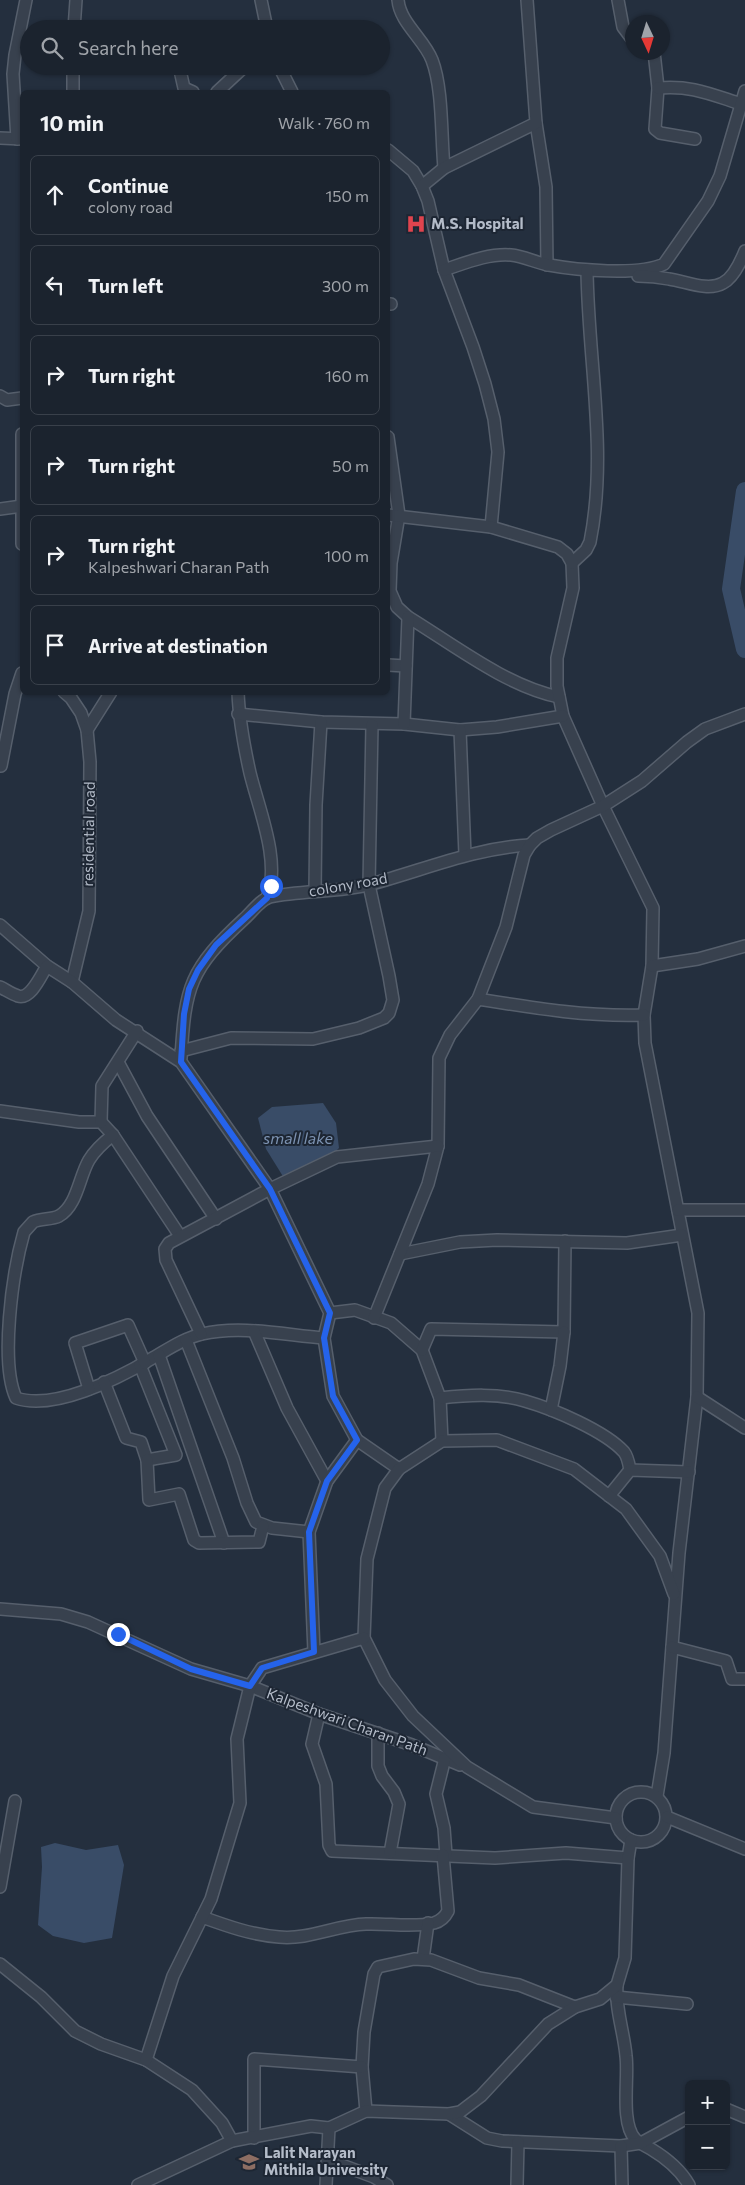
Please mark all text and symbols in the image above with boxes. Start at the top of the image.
north arrow [625,15,670,60]
search box [20,20,390,75]
icon: search [38,34,66,62]
text: Search here [78,36,178,59]
text: 10 min [40,110,104,135]
text: Walk · 760 m [278,113,370,132]
text: Continue [88,174,168,197]
icon: ahead [41,181,69,209]
text: 150 m [326,186,369,205]
text: colony road [88,197,173,216]
hospital icon: M.S. Hospital [405,213,427,235]
place label: M.S. Hospital [431,214,524,232]
icon: left [41,271,69,299]
text: Turn left [88,274,163,297]
text: 300 m [322,276,369,295]
icon: right [41,361,69,389]
text: Turn right [88,364,175,387]
text: 160 m [325,366,369,385]
icon: right [41,451,69,479]
text: Turn right [88,454,175,477]
text: 50 m [332,456,369,475]
text: Turn right [88,534,175,557]
icon: right [41,541,69,569]
text: 100 m [324,546,369,565]
text: Kalpeshwari Charan Path [88,557,269,576]
icon: arrive [41,631,69,659]
text: Arrive at destination [88,634,268,657]
street label: residential road [78,781,98,887]
street label: colony road [307,868,388,900]
route start [260,875,283,898]
water label: small lake [263,1128,334,1147]
route end [107,1623,130,1646]
street label: Kalpeshwari Charan Path [264,1684,430,1759]
map controls [685,2080,730,2170]
button: + [685,2080,730,2125]
button: − [685,2125,730,2170]
place label: Lalit Narayan Mithila University [264,2143,389,2178]
school or university icon: Lalit Narayan Mithila University [238,2151,260,2173]

